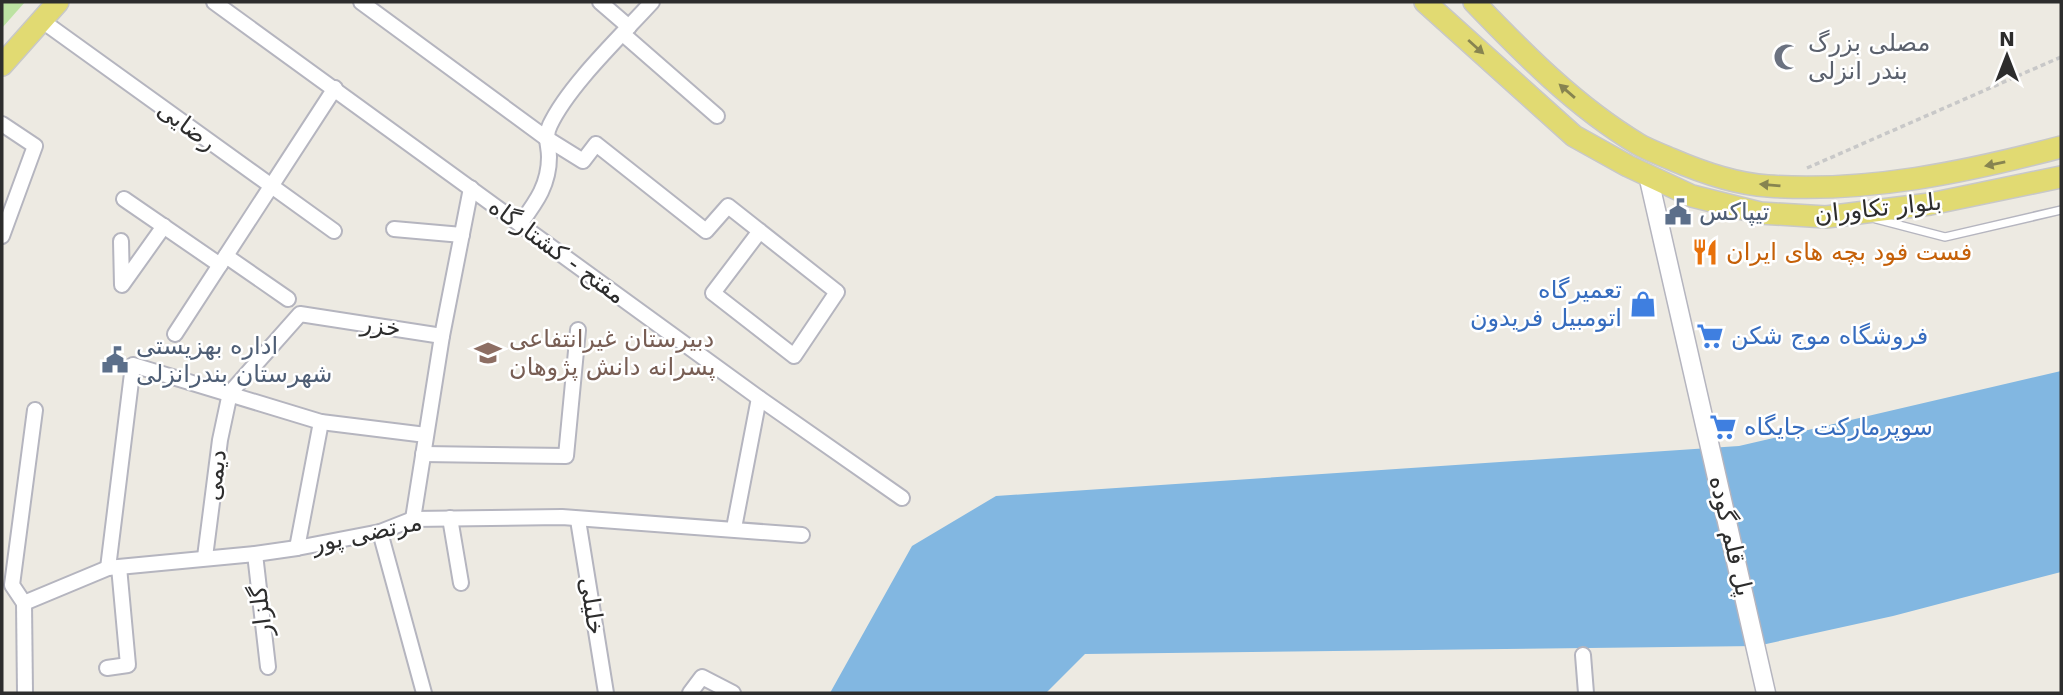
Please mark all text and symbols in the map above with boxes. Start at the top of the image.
north arrow [1972,21,2042,91]
text: N [1999,28,2015,50]
place label: مصلی بزرگ بندر انزلی [1808,29,1930,85]
one-way arrow [1467,39,1484,55]
mosque icon: مصلی بزرگ بندر انزلی [1772,42,1802,72]
one-way arrow [1559,84,1576,100]
street label: رضایی [152,95,222,157]
one-way arrow [1984,159,2006,170]
one-way arrow [1758,180,1780,191]
street label: بلوار تکاوران [1813,187,1943,229]
street label: مفتح - کشتارگاه [483,192,631,310]
public building icon: تیپاکس [1663,197,1693,227]
place label: تیپاکس [1699,198,1770,226]
restaurant icon: فست فود بچه های ایران [1690,237,1720,267]
place label: فست فود بچه های ایران [1726,238,1972,266]
place label: تعمیرگاه اتومبیل فریدون [1470,276,1622,332]
shop icon: تعمیرگاه اتومبیل فریدون [1628,289,1658,319]
street label: خزر [358,309,403,343]
supermarket icon: فروشگاه موج شکن [1695,321,1725,351]
place label: فروشگاه موج شکن [1731,322,1928,350]
place label: دبیرستان غیرانتفاعی پسرانه دانش پژوهان [509,325,716,381]
place label: اداره بهزیستی شهرستان بندرانزلی [136,332,332,388]
school or university icon: دبیرستان غیرانتفاعی پسرانه دانش پژوهان [473,338,503,368]
public building icon: اداره بهزیستی شهرستان بندرانزلی [100,345,130,375]
supermarket icon: سوپرمارکت جایگاه [1708,412,1738,442]
place label: سوپرمارکت جایگاه [1744,413,1933,441]
street label: دیمی [198,448,232,502]
street label: پل قلم گوده [1704,473,1758,599]
street label: مرتضی پور [308,508,425,559]
street label: خلیلی [574,575,610,637]
street label: گلزار [244,583,278,639]

